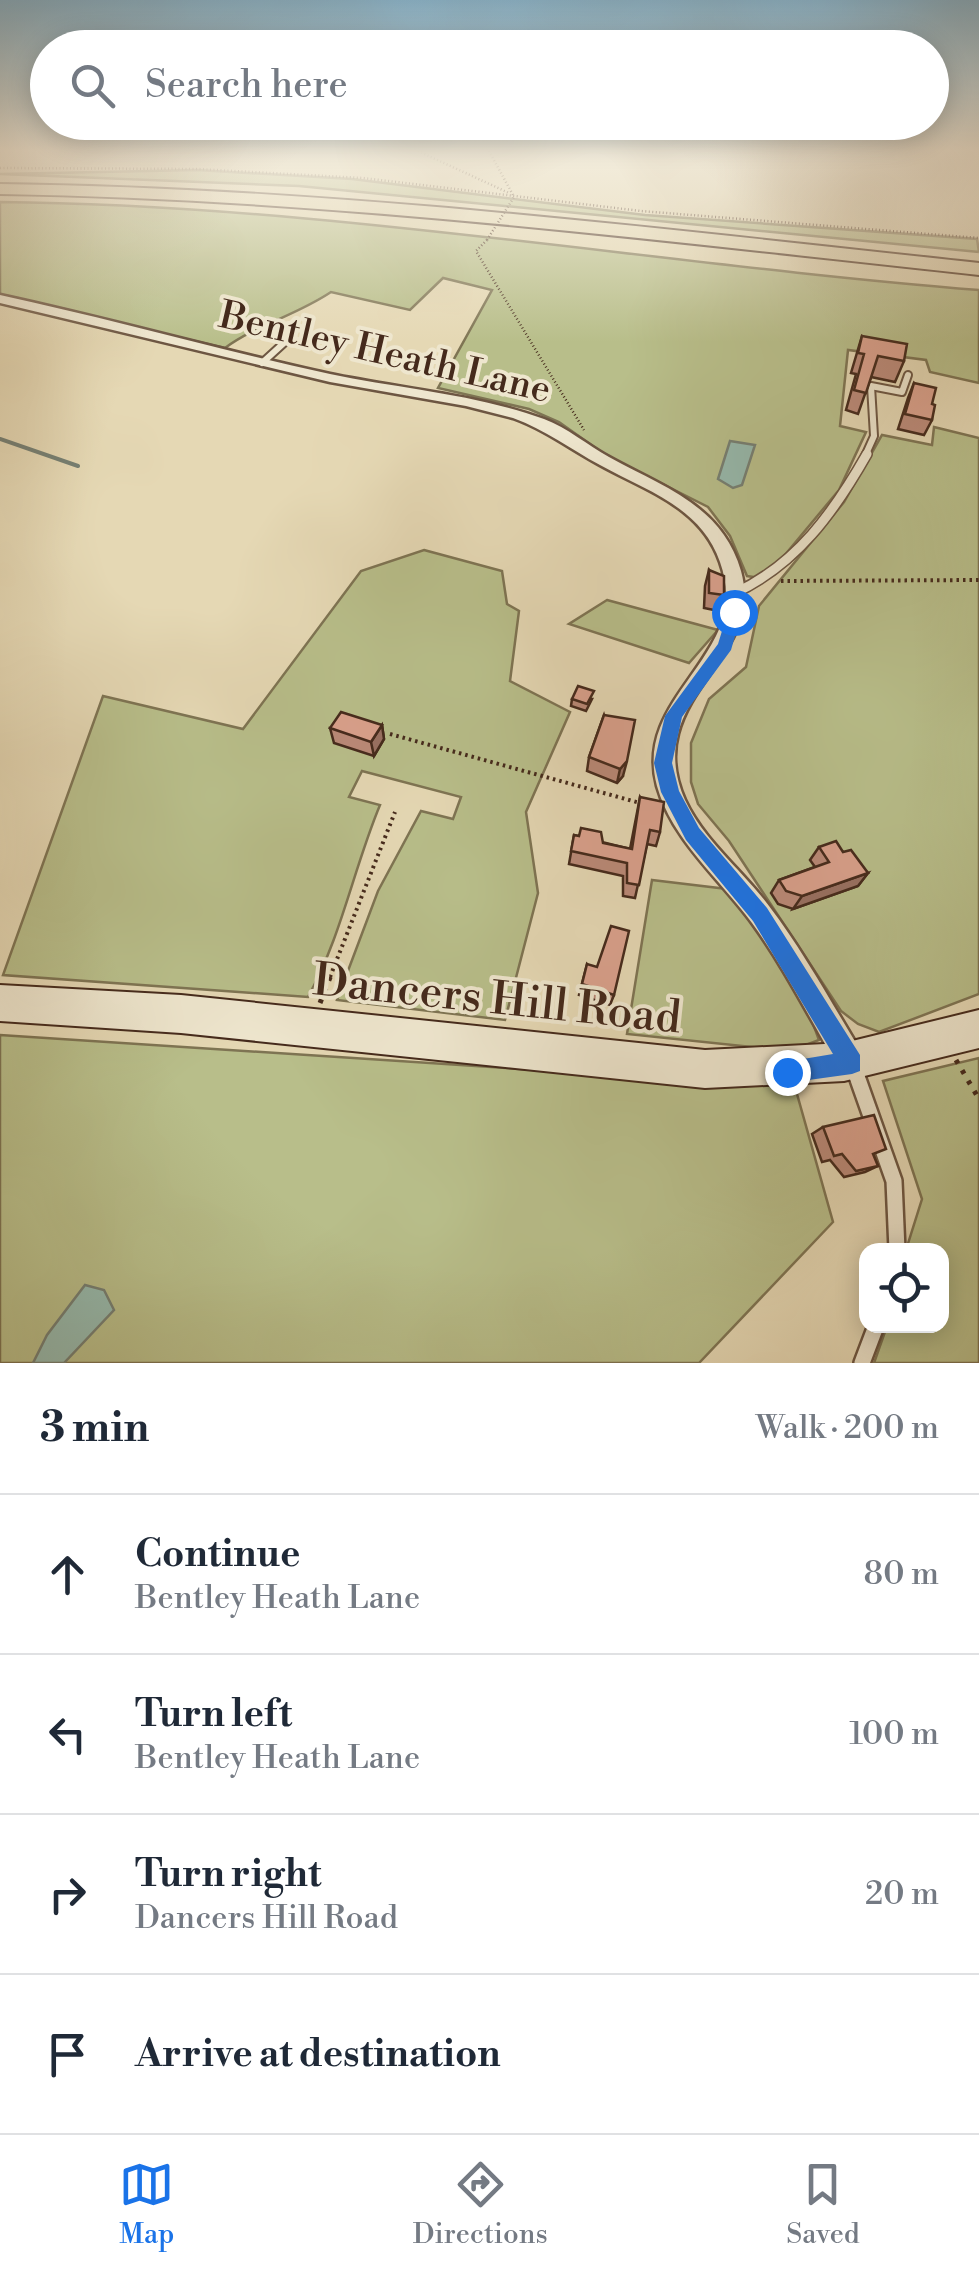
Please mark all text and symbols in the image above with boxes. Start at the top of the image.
search box [30,30,949,140]
icon: search [65,58,120,113]
text: Search here [145,62,348,109]
street label: Bentley Heath Lane [214,292,555,414]
route start [712,590,758,636]
street label: Dancers Hill Road [310,952,684,1048]
route end [765,1050,811,1096]
map controls [859,1243,949,1333]
button: locate [859,1243,949,1333]
text: 3 min [40,1402,149,1455]
text: Walk · 200 m [756,1408,939,1448]
text: Continue [135,1531,300,1578]
icon: ahead [40,1547,95,1602]
text: 80 m [864,1554,939,1594]
text: Bentley Heath Lane [135,1578,420,1618]
text: Turn left [135,1691,292,1738]
icon: left [40,1707,95,1762]
text: 100 m [849,1714,939,1754]
text: Bentley Heath Lane [135,1738,420,1778]
text: Turn right [135,1851,321,1898]
icon: right [40,1867,95,1922]
text: 20 m [865,1874,939,1914]
text: Dancers Hill Road [135,1898,398,1938]
icon: arrive [40,2027,95,2082]
text: Arrive at destination [135,2031,501,2078]
tab: Map [119,2157,174,2252]
tab: Directions [413,2157,548,2252]
tab: Saved [786,2157,860,2252]

